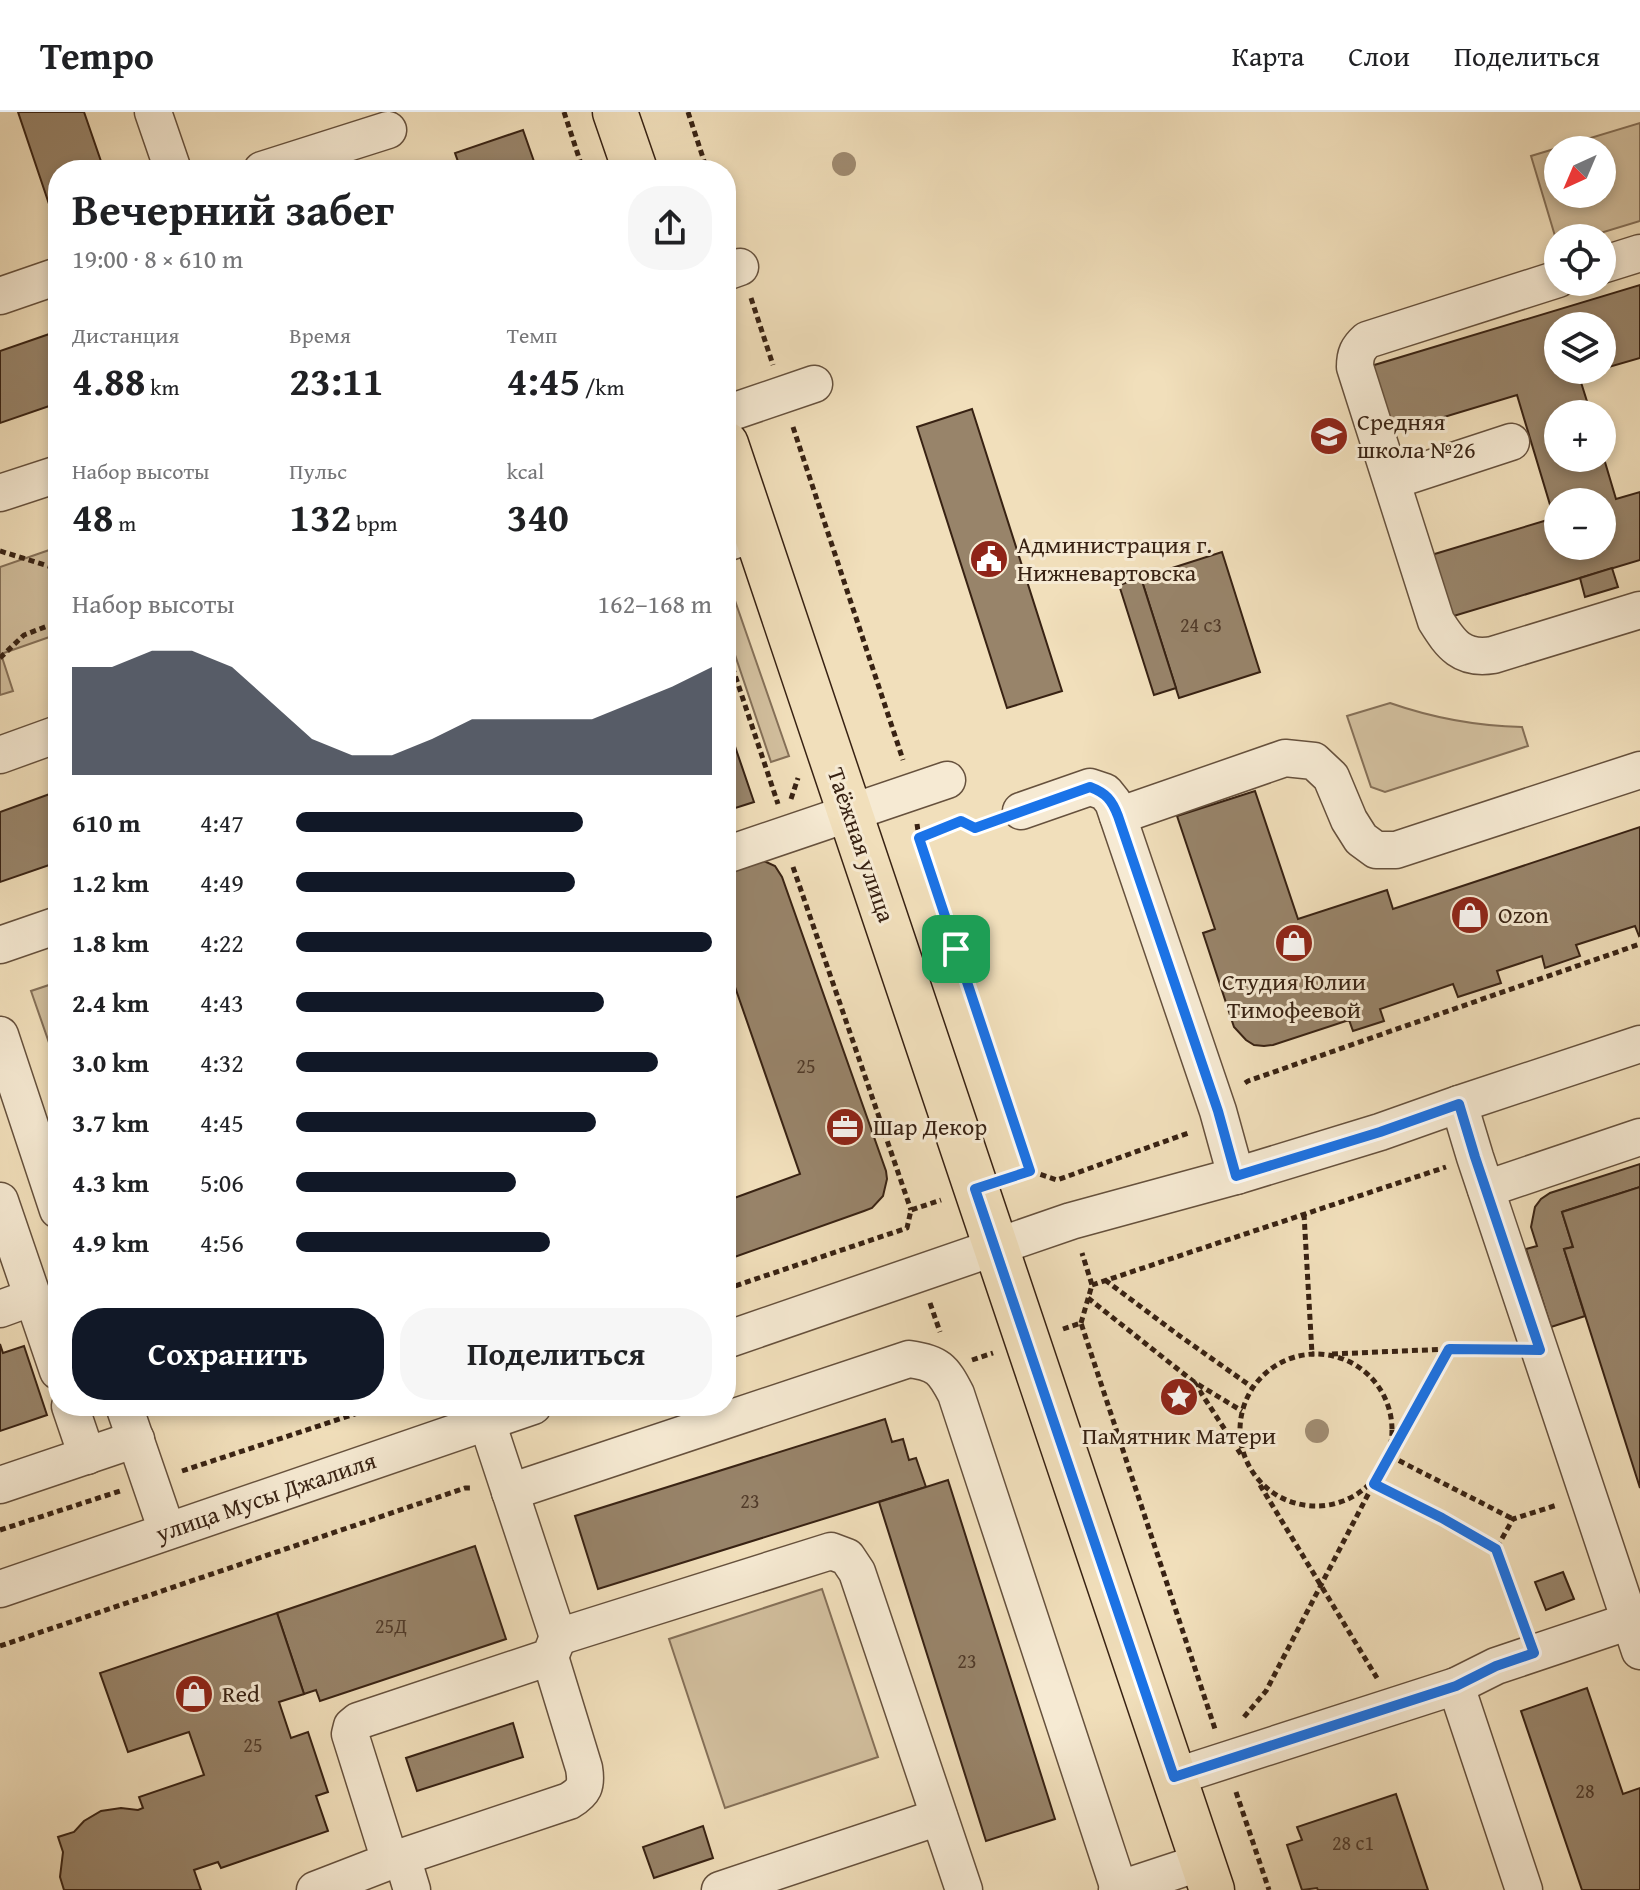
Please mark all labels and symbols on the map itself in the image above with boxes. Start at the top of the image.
north arrow [1544,136,1616,208]
place label: Средняя школа №26 [1357,404,1476,467]
school or university icon: Средняя школа №26 [1308,415,1350,457]
place label: Администрация г. Нижневартовска [1017,527,1212,590]
public building icon: Администрация г. Нижневартовска [968,538,1010,580]
house number: 24 с3 [1180,610,1222,639]
street label: Таёжная улица [819,763,904,927]
shop icon: Ozon [1449,894,1491,936]
place label: Ozon [1498,897,1549,932]
pin [922,915,990,983]
shop icon: Студия Юлии Тимофеевой [1273,922,1315,964]
place label: Студия Юлии Тимофеевой [1222,964,1366,1027]
house number: 25 [796,1051,816,1080]
office icon: Шар Декор [824,1106,866,1148]
place label: Шар Декор [873,1109,987,1144]
place icon: Памятник Матери [1158,1376,1200,1418]
place label: Памятник Матери [1082,1418,1276,1453]
street label: улица Мусы Джалиля [150,1442,381,1551]
house number: 23 [740,1486,760,1515]
house number: 25Д [375,1611,407,1640]
house number: 23 [957,1646,977,1675]
shop icon: Red [173,1673,215,1715]
place label: Red [222,1676,260,1711]
house number: 25 [243,1730,263,1759]
house number: 28 [1575,1776,1595,1805]
house number: 28 с1 [1332,1828,1374,1857]

